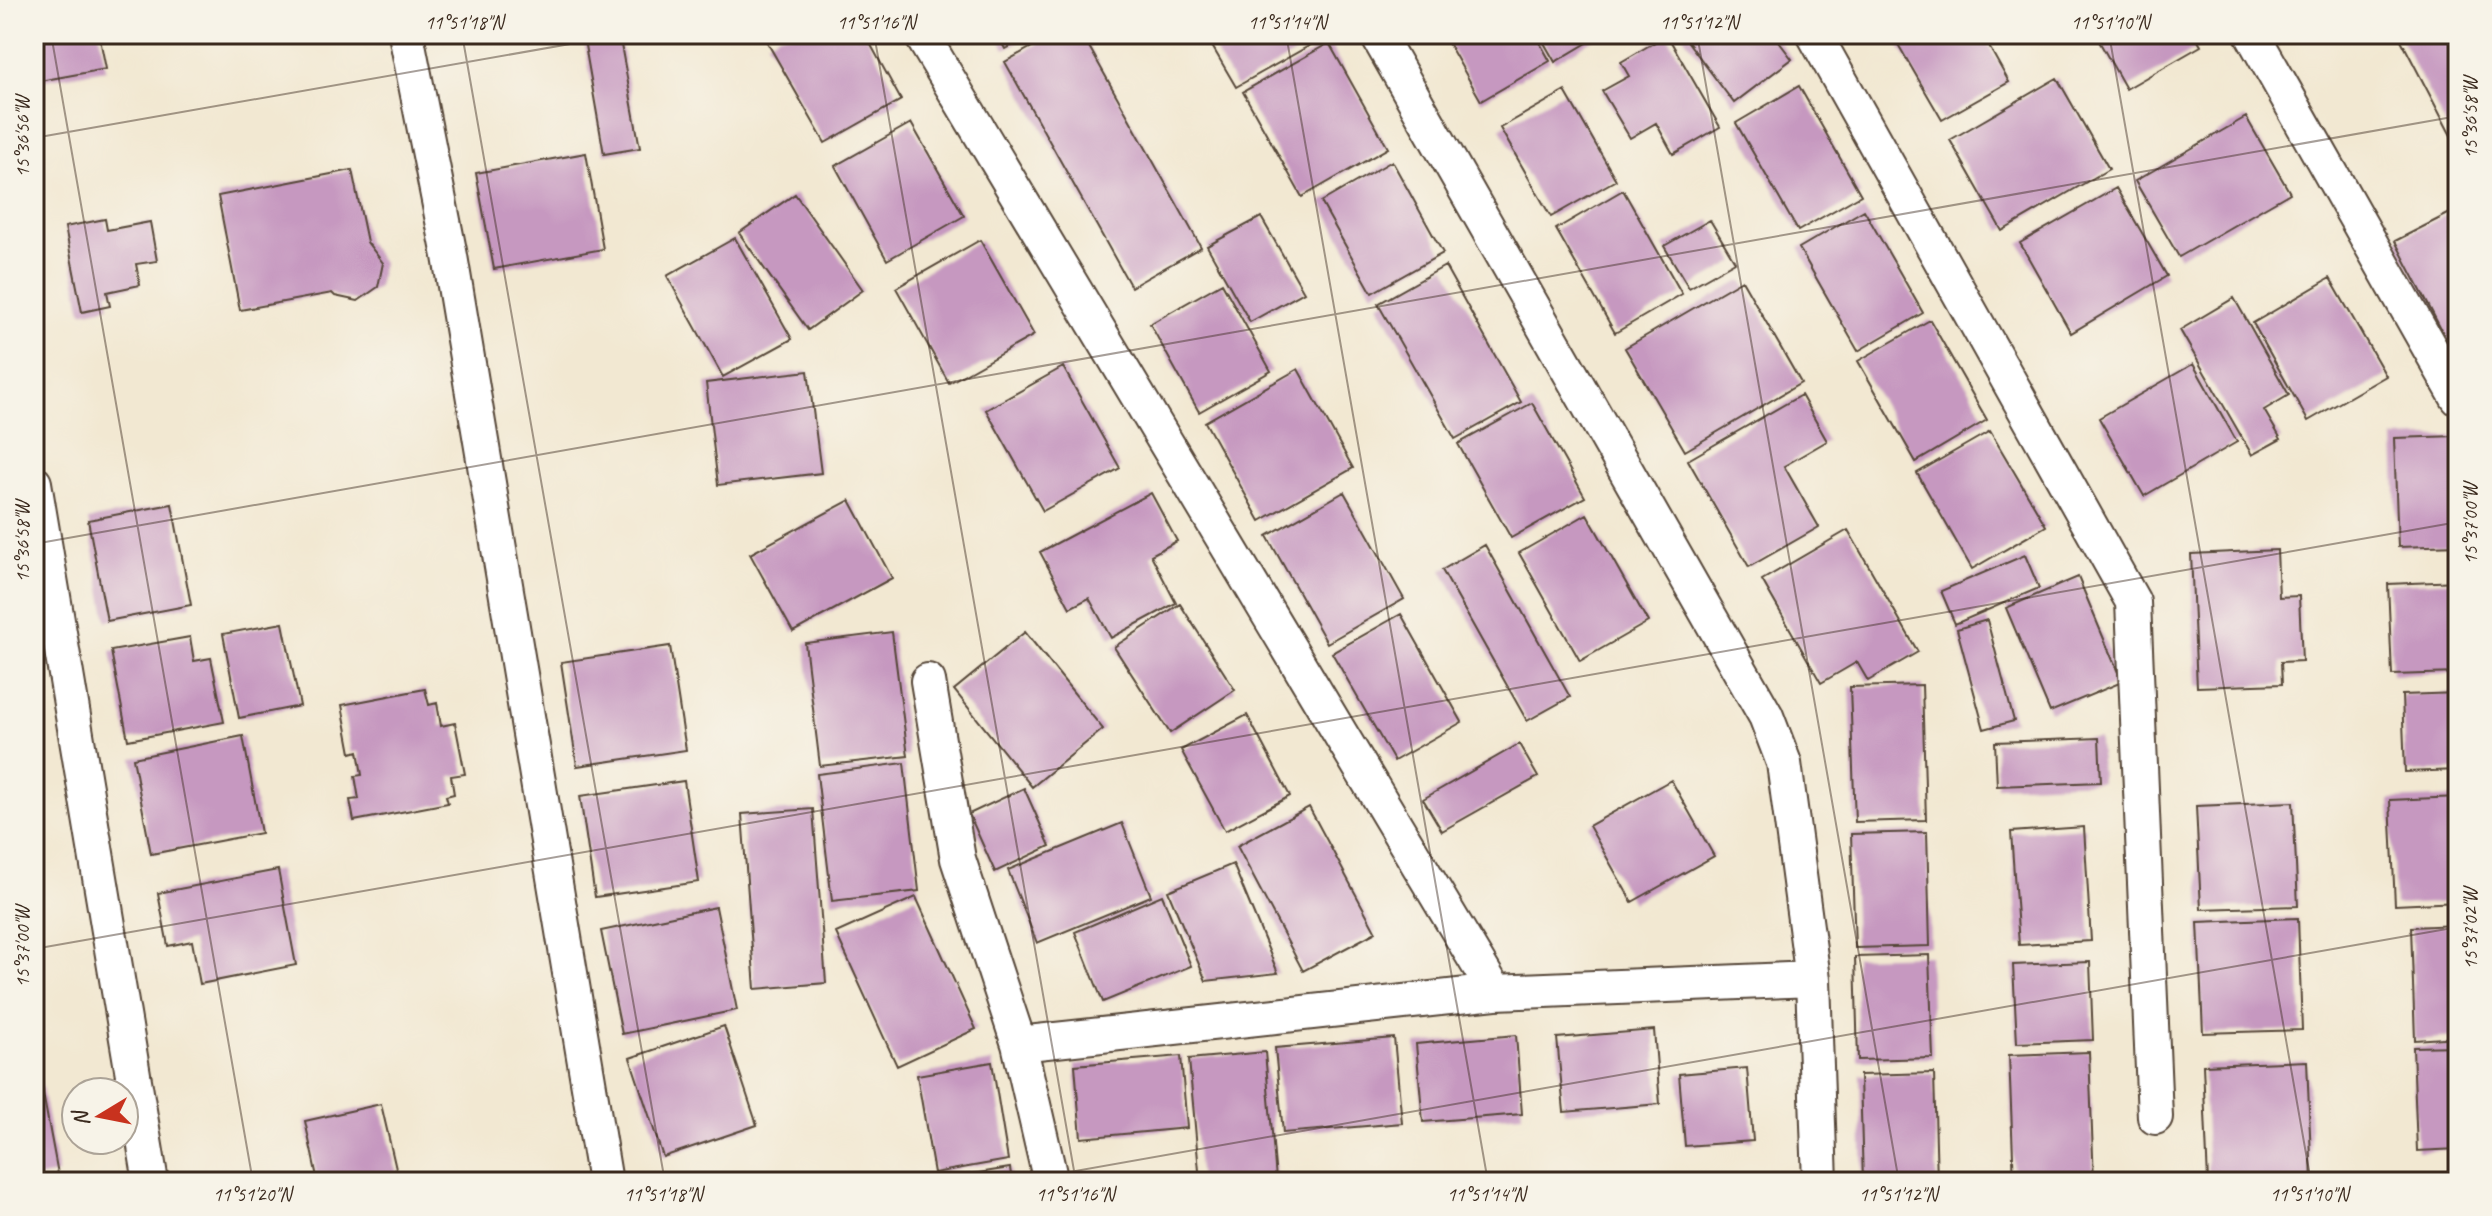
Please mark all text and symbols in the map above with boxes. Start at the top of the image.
text: 11°51'18"N [425,10,506,35]
text: 11°51'16"N [837,10,918,35]
text: 11°51'14"N [1248,10,1329,35]
text: 11°51'12"N [1660,10,1741,35]
text: 11°51'10"N [2071,10,2152,35]
text: 15°36'58"W [2458,74,2483,159]
text: 15°36'56"W [10,93,35,178]
text: 15°37'00"W [2458,480,2483,565]
text: 15°36'58"W [10,498,35,583]
text: 15°37'02"W [2458,885,2483,970]
text: 15°37'00"W [10,903,35,988]
north arrow [60,1076,140,1156]
text: N [66,1107,96,1128]
text: 11°51'20"N [213,1182,294,1207]
text: 11°51'18"N [624,1182,705,1207]
text: 11°51'16"N [1036,1182,1117,1207]
text: 11°51'14"N [1447,1182,1528,1207]
text: 11°51'12"N [1859,1182,1940,1207]
text: 11°51'10"N [2270,1182,2351,1207]

